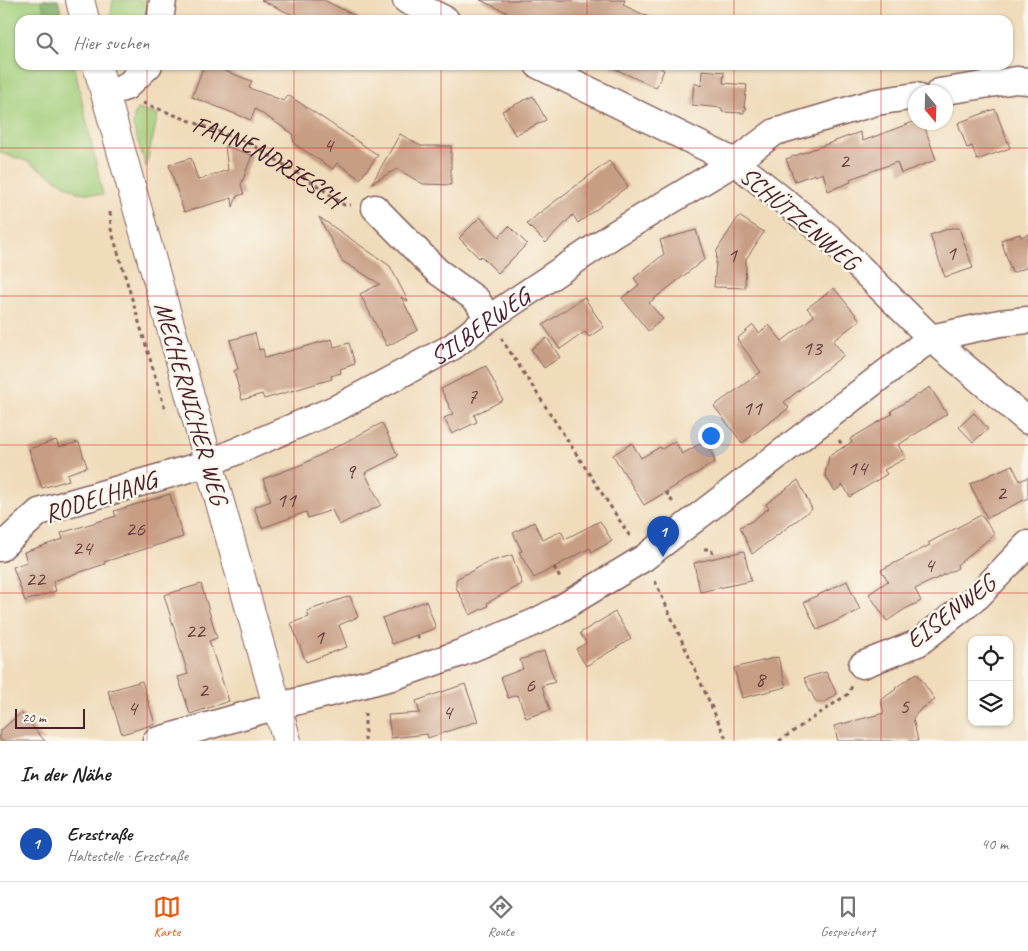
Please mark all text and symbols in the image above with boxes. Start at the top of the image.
search box [15,15,1013,70]
icon: search [33,29,61,57]
text: Hier suchen [73,31,149,55]
north arrow [908,85,953,130]
street label: FAHNENDRIESCH [188,108,352,218]
house number: 4 [323,131,335,159]
house number: 2 [839,147,851,175]
street label: SCHÜTZENWEG [733,160,868,280]
house number: 1 [946,239,957,267]
house number: 1 [727,241,738,269]
street label: SILBERWEG [425,279,539,373]
street label: MECHERNICHER WEG [147,298,236,511]
house number: 13 [802,334,824,362]
house number: 7 [467,382,478,410]
house number: 11 [742,394,763,422]
your location [698,423,724,449]
house number: 14 [847,454,869,482]
house number: 9 [345,457,357,485]
street label: RODELHANG [40,463,164,530]
house number: 2 [996,479,1008,507]
house number: 11 [276,486,297,514]
house number: 26 [125,515,146,543]
pin: 1 [647,516,679,557]
house number: 24 [72,534,94,562]
house number: 4 [924,551,936,579]
house number: 22 [25,565,47,593]
street label: EISENWEG [899,566,1004,656]
house number: 22 [185,617,207,645]
house number: 1 [314,623,325,651]
map controls [968,636,1013,726]
button: locate [968,636,1013,681]
house number: 8 [755,665,767,693]
house number: 6 [525,671,536,699]
house number: 2 [198,676,210,704]
button: layers [968,681,1013,726]
house number: 5 [899,692,910,720]
house number: 4 [127,694,139,722]
house number: 4 [442,698,454,726]
scale bar [15,706,85,729]
text: 20 m [22,709,46,726]
text: In der Nähe [20,761,110,787]
text: Erzstraße [67,822,132,846]
text: 1 [32,834,40,854]
text: 40 m [981,834,1008,854]
text: Haltestelle · Erzstraße [67,846,188,866]
tab: Karte [153,893,181,940]
tab: Route [487,893,515,940]
tab: Gespeichert [821,893,875,940]

